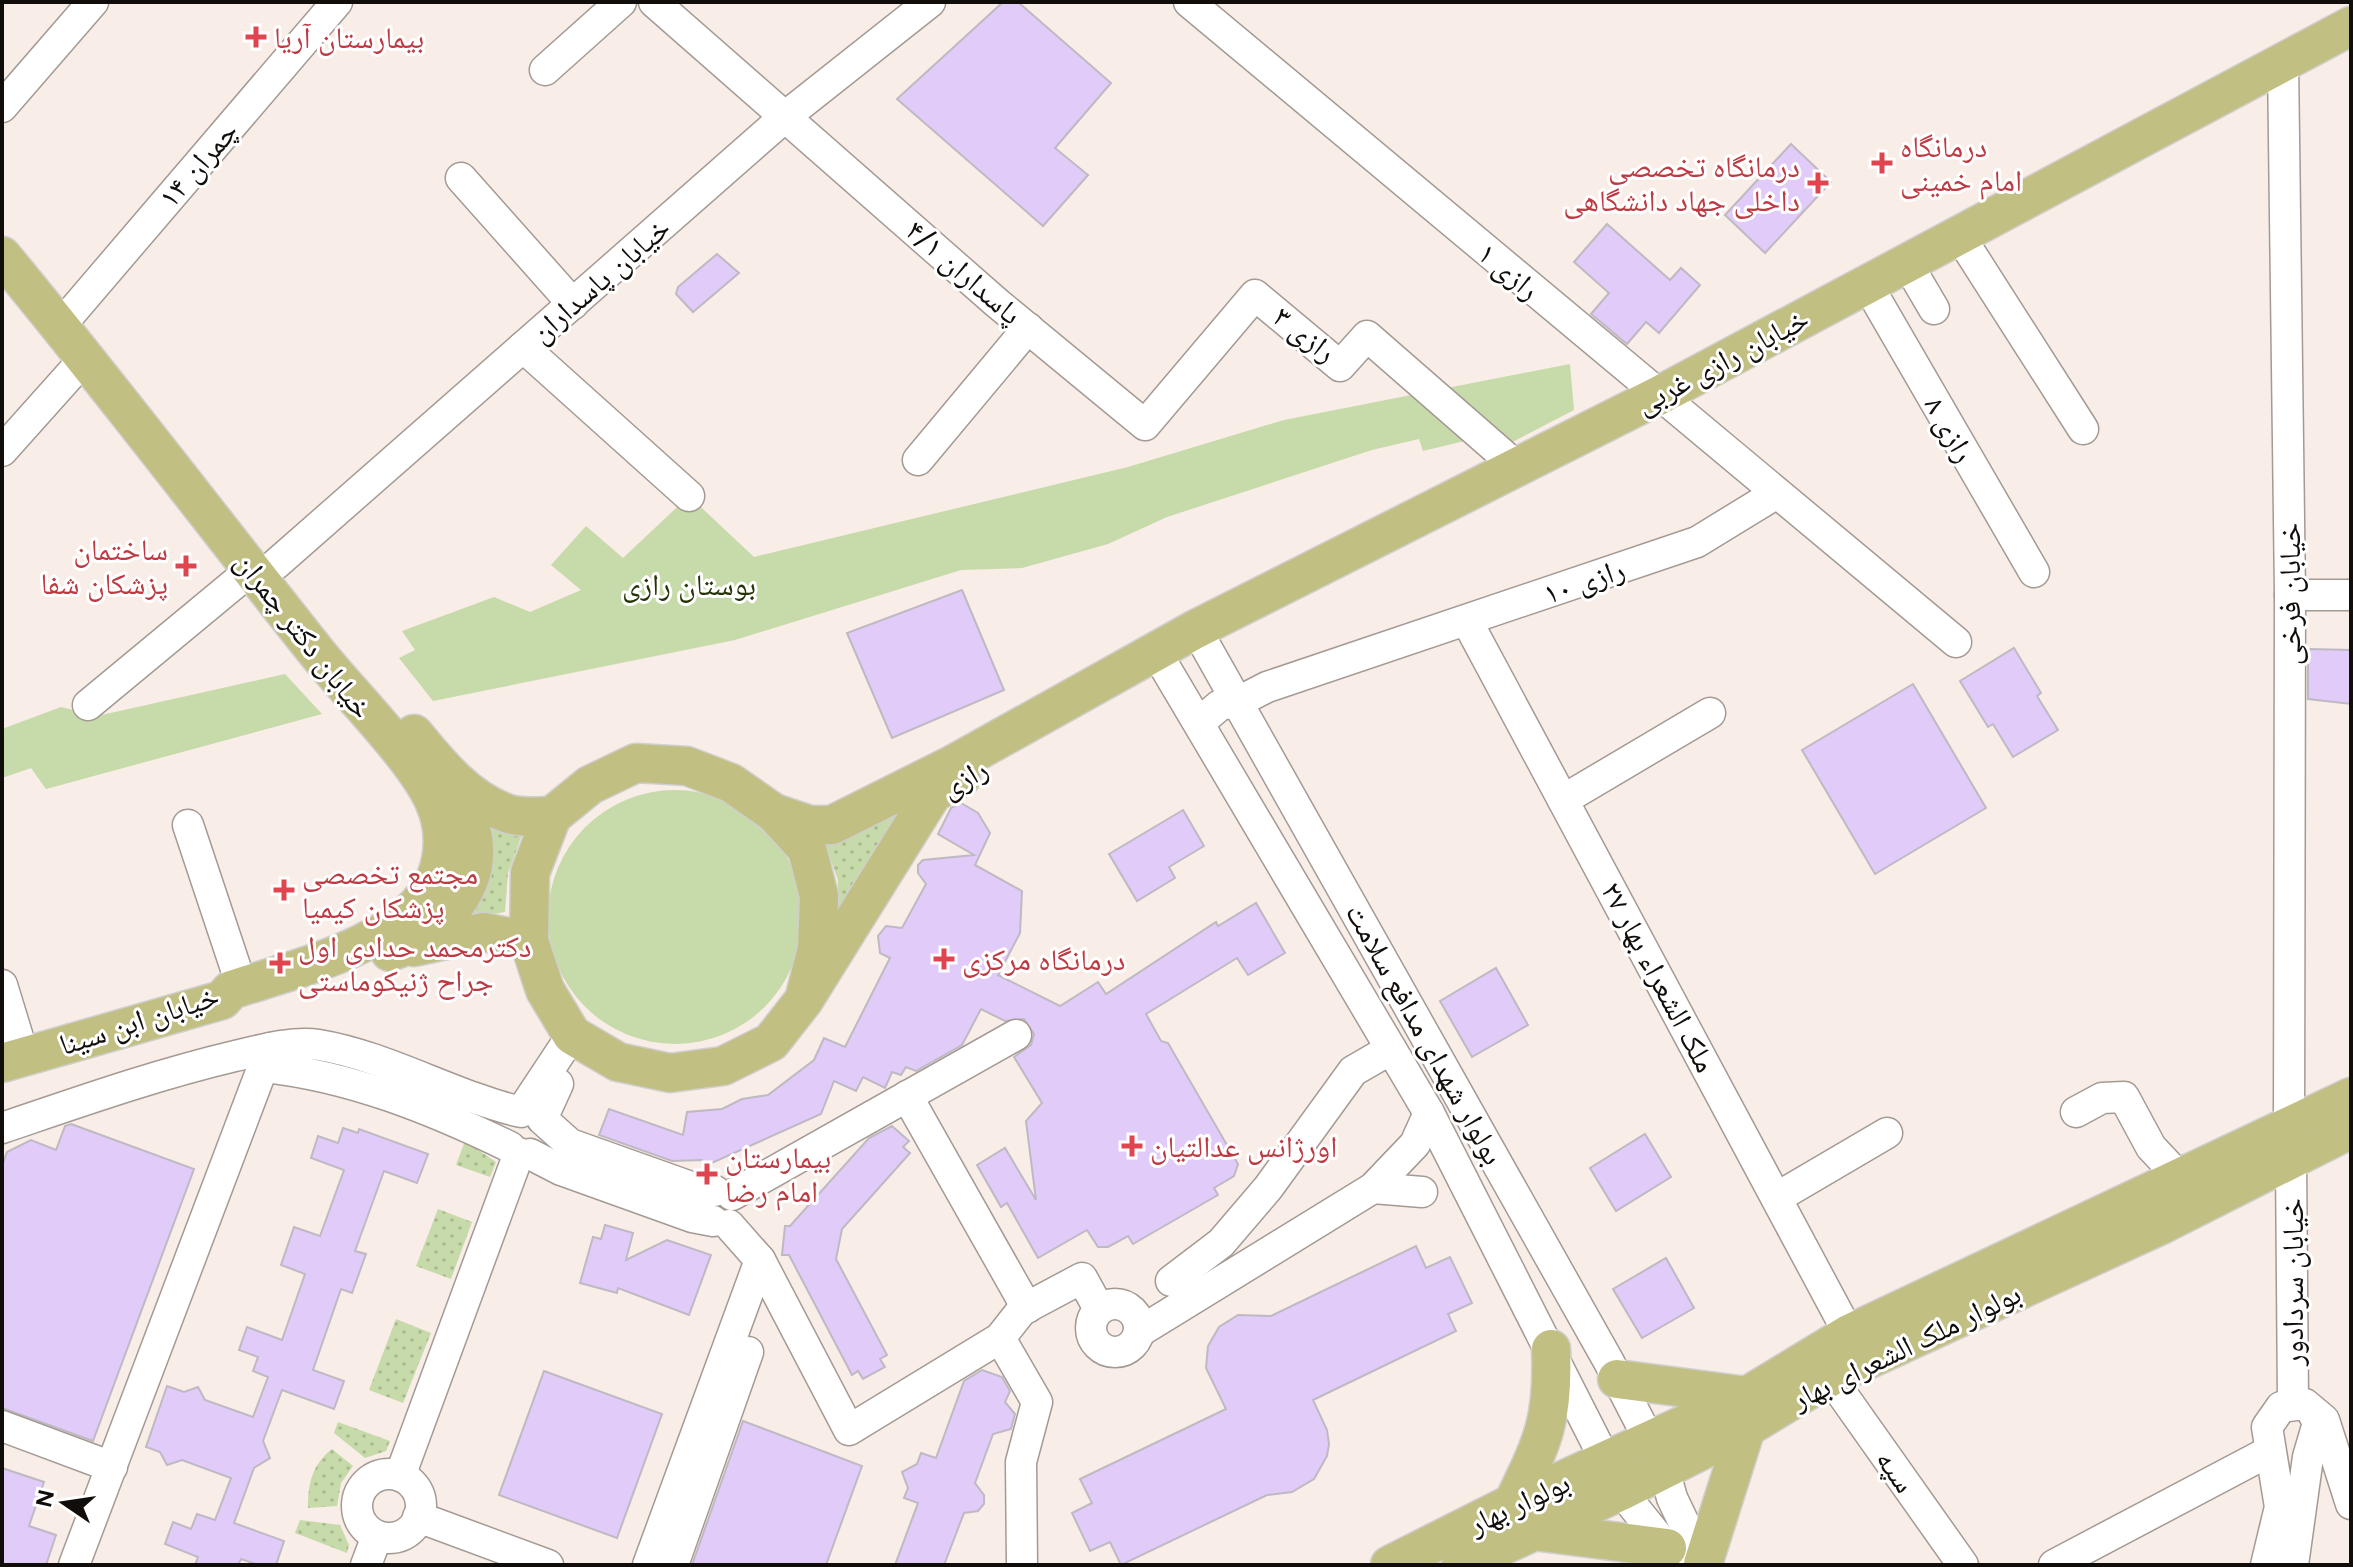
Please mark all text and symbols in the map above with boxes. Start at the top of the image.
place label: بیمارستان آریا [274,19,424,56]
marker: بیمارستان آریا [245,26,267,48]
street label: چمران ۱۴ [150,113,246,215]
place label: درمانگاه امام خمینی [1900,128,2022,200]
place label: درمانگاه تخصصی داخلی جهاد دانشگاهی [1563,148,1800,219]
marker: درمانگاه امام خمینی [1871,152,1893,174]
marker: درمانگاه تخصصی داخلی جهاد دانشگاهی [1807,172,1829,194]
street label: خیابان پاسداران [522,209,678,351]
street label: پاسداران ۴/۱ [898,212,1029,333]
street label: رازی ۱ [1470,234,1548,308]
street label: رازی ۳ [1266,298,1344,370]
street label: خیابان رازی غربی [1629,300,1815,422]
street label: رازی ۸ [1917,390,1983,468]
street label: خیابان فرخی [2271,523,2308,665]
place label: ساختمان پزشکان شفا [41,531,168,602]
street label: خیابان دکتر چمران [227,544,381,726]
street label: رازی ۱۰ [1539,550,1629,612]
marker: ساختمان پزشکان شفا [175,555,197,577]
park label: بوستان رازی [622,566,756,603]
street label: رازی [934,750,994,806]
place label: مجتمع تخصصی پزشکان کیمیا [302,855,478,926]
street label: ملک الشعراء بهار ۲۷ [1593,875,1725,1079]
marker: مجتمع تخصصی پزشکان کیمیا [273,879,295,901]
street label: بولوار شهدای مدافع سلامت [1337,897,1512,1172]
place label: دکترمحمد حدادی اول جراح ژنیکوماستی [298,928,531,1000]
place label: درمانگاه مرکزی [962,941,1125,978]
marker: درمانگاه مرکزی [933,948,955,970]
marker: دکترمحمد حدادی اول جراح ژنیکوماستی [269,952,291,974]
street label: خیابان ابن سینا [55,977,223,1063]
place label: اورژانس عدالتیان [1150,1128,1337,1165]
marker: اورژانس عدالتیان [1121,1135,1143,1157]
place label: بیمارستان امام رضا [725,1139,831,1211]
marker: بیمارستان امام رضا [696,1163,718,1185]
street label: خیابان سردادور [2274,1198,2311,1367]
street label: بولوار ملک الشعرای بهار [1784,1274,2027,1418]
street label: سپه [1868,1442,1924,1500]
north arrow [24,1463,104,1543]
street label: بولوار بهار [1461,1463,1576,1543]
text: N [30,1487,60,1510]

